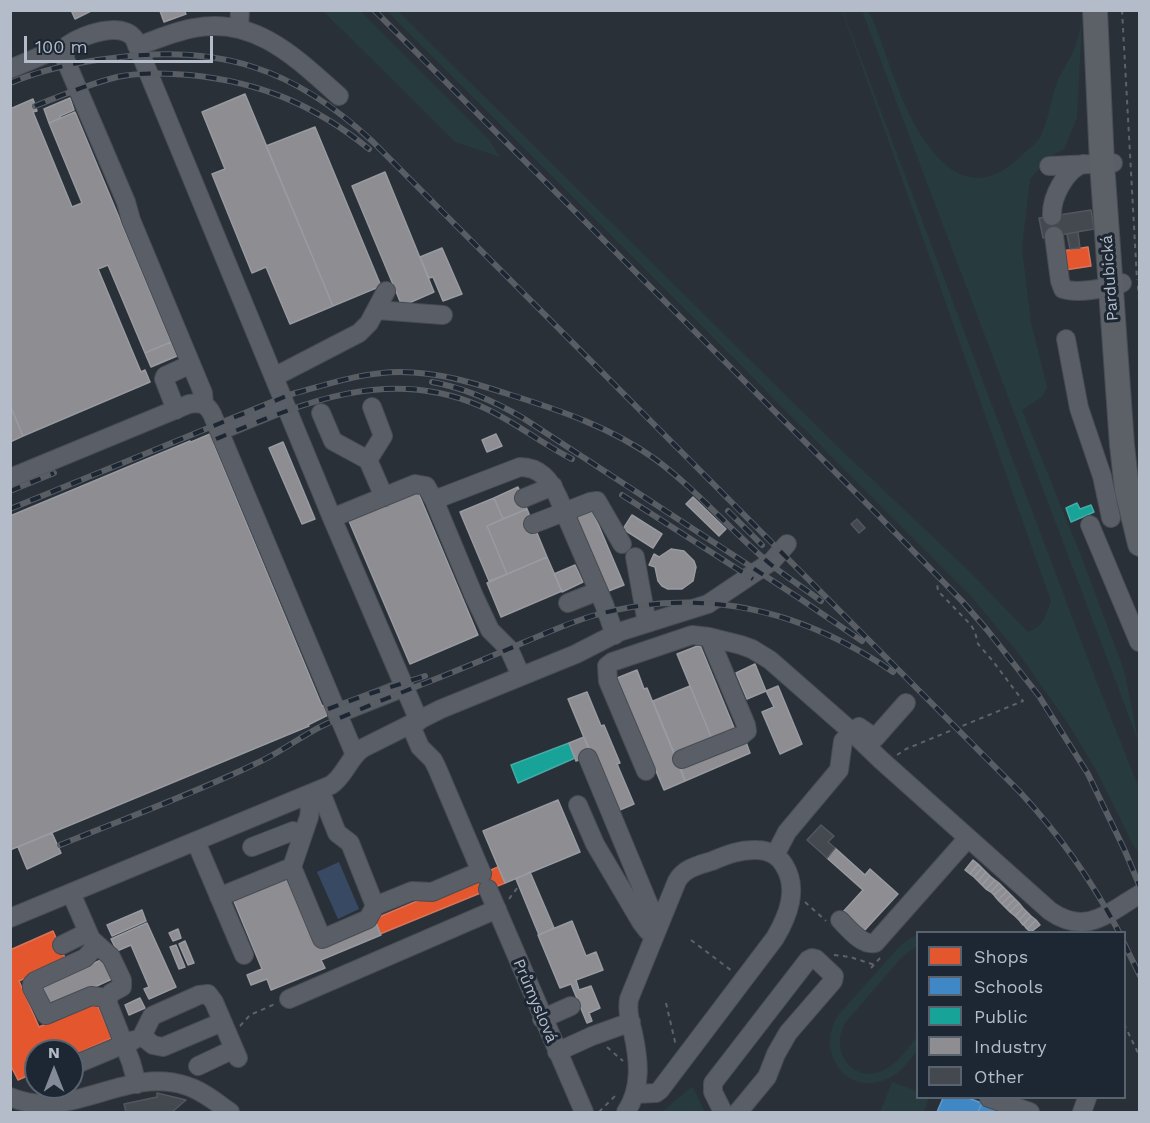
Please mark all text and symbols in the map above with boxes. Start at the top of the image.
scale bar [27,24,216,62]
text: 100 m [35,36,88,57]
street label: Pardubická [1097,234,1123,322]
legend [916,931,1126,1099]
text: Shops [974,946,1028,967]
street label: Průmyslová [509,956,561,1046]
text: Schools [974,976,1043,997]
text: Public [974,1006,1028,1027]
text: Industry [974,1036,1046,1057]
north arrow [24,1039,84,1099]
text: N [48,1043,60,1062]
text: Other [974,1066,1024,1087]

